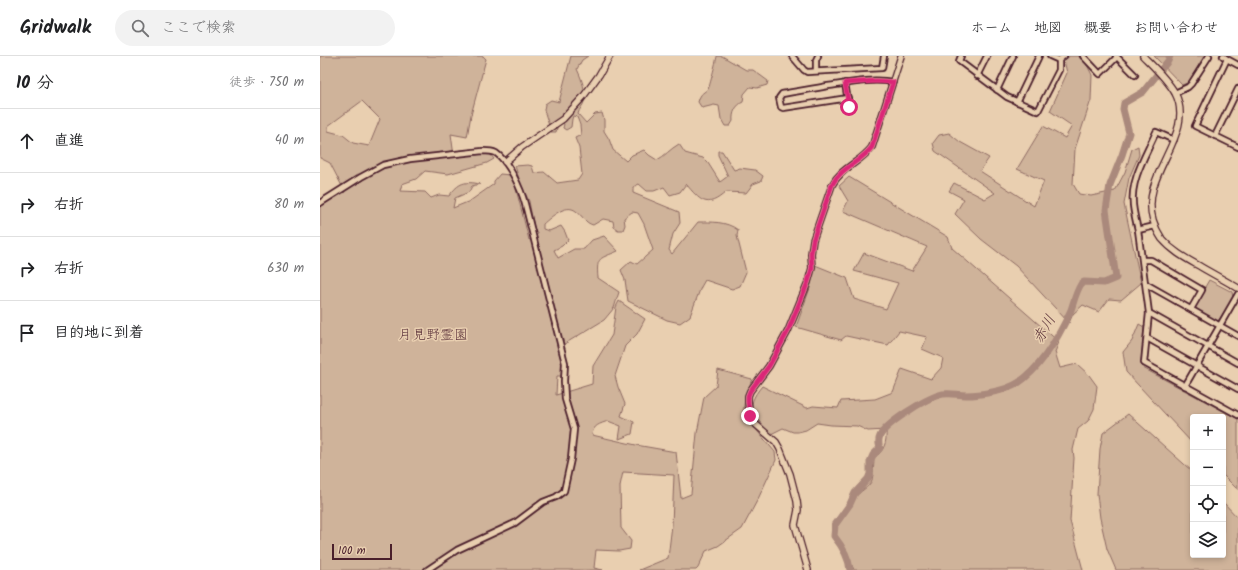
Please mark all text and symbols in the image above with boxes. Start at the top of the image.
search box [115,10,395,46]
text: Gridwalk [20,13,91,43]
text: ここで検索 [161,16,236,40]
icon: search [129,17,151,39]
text: ホーム [971,17,1012,39]
text: 地図 [1034,17,1062,39]
text: 概要 [1084,17,1112,39]
text: お問い合わせ [1134,17,1218,39]
text: 10 分 [16,70,53,97]
text: 徒歩 · 750 m [229,72,304,93]
route start [840,98,858,116]
text: 直進 [54,129,84,153]
icon: ahead [16,130,38,152]
text: 40 m [275,130,304,151]
text: 右折 [54,193,84,217]
icon: right [16,194,38,216]
text: 80 m [274,194,304,215]
text: 右折 [54,257,84,281]
icon: right [16,258,38,280]
text: 630 m [267,258,304,279]
water label: 赤川 [1027,311,1063,348]
text: 目的地に到着 [54,321,144,345]
icon: arrive [16,322,38,344]
park label: 月見野霊園 [398,324,468,346]
route end [741,407,759,425]
map controls [1190,414,1226,558]
button: + [1190,414,1226,450]
button: − [1190,450,1226,486]
button: locate [1190,486,1226,522]
button: layers [1190,522,1226,558]
scale bar [332,542,392,561]
text: 100 m [338,542,366,560]

